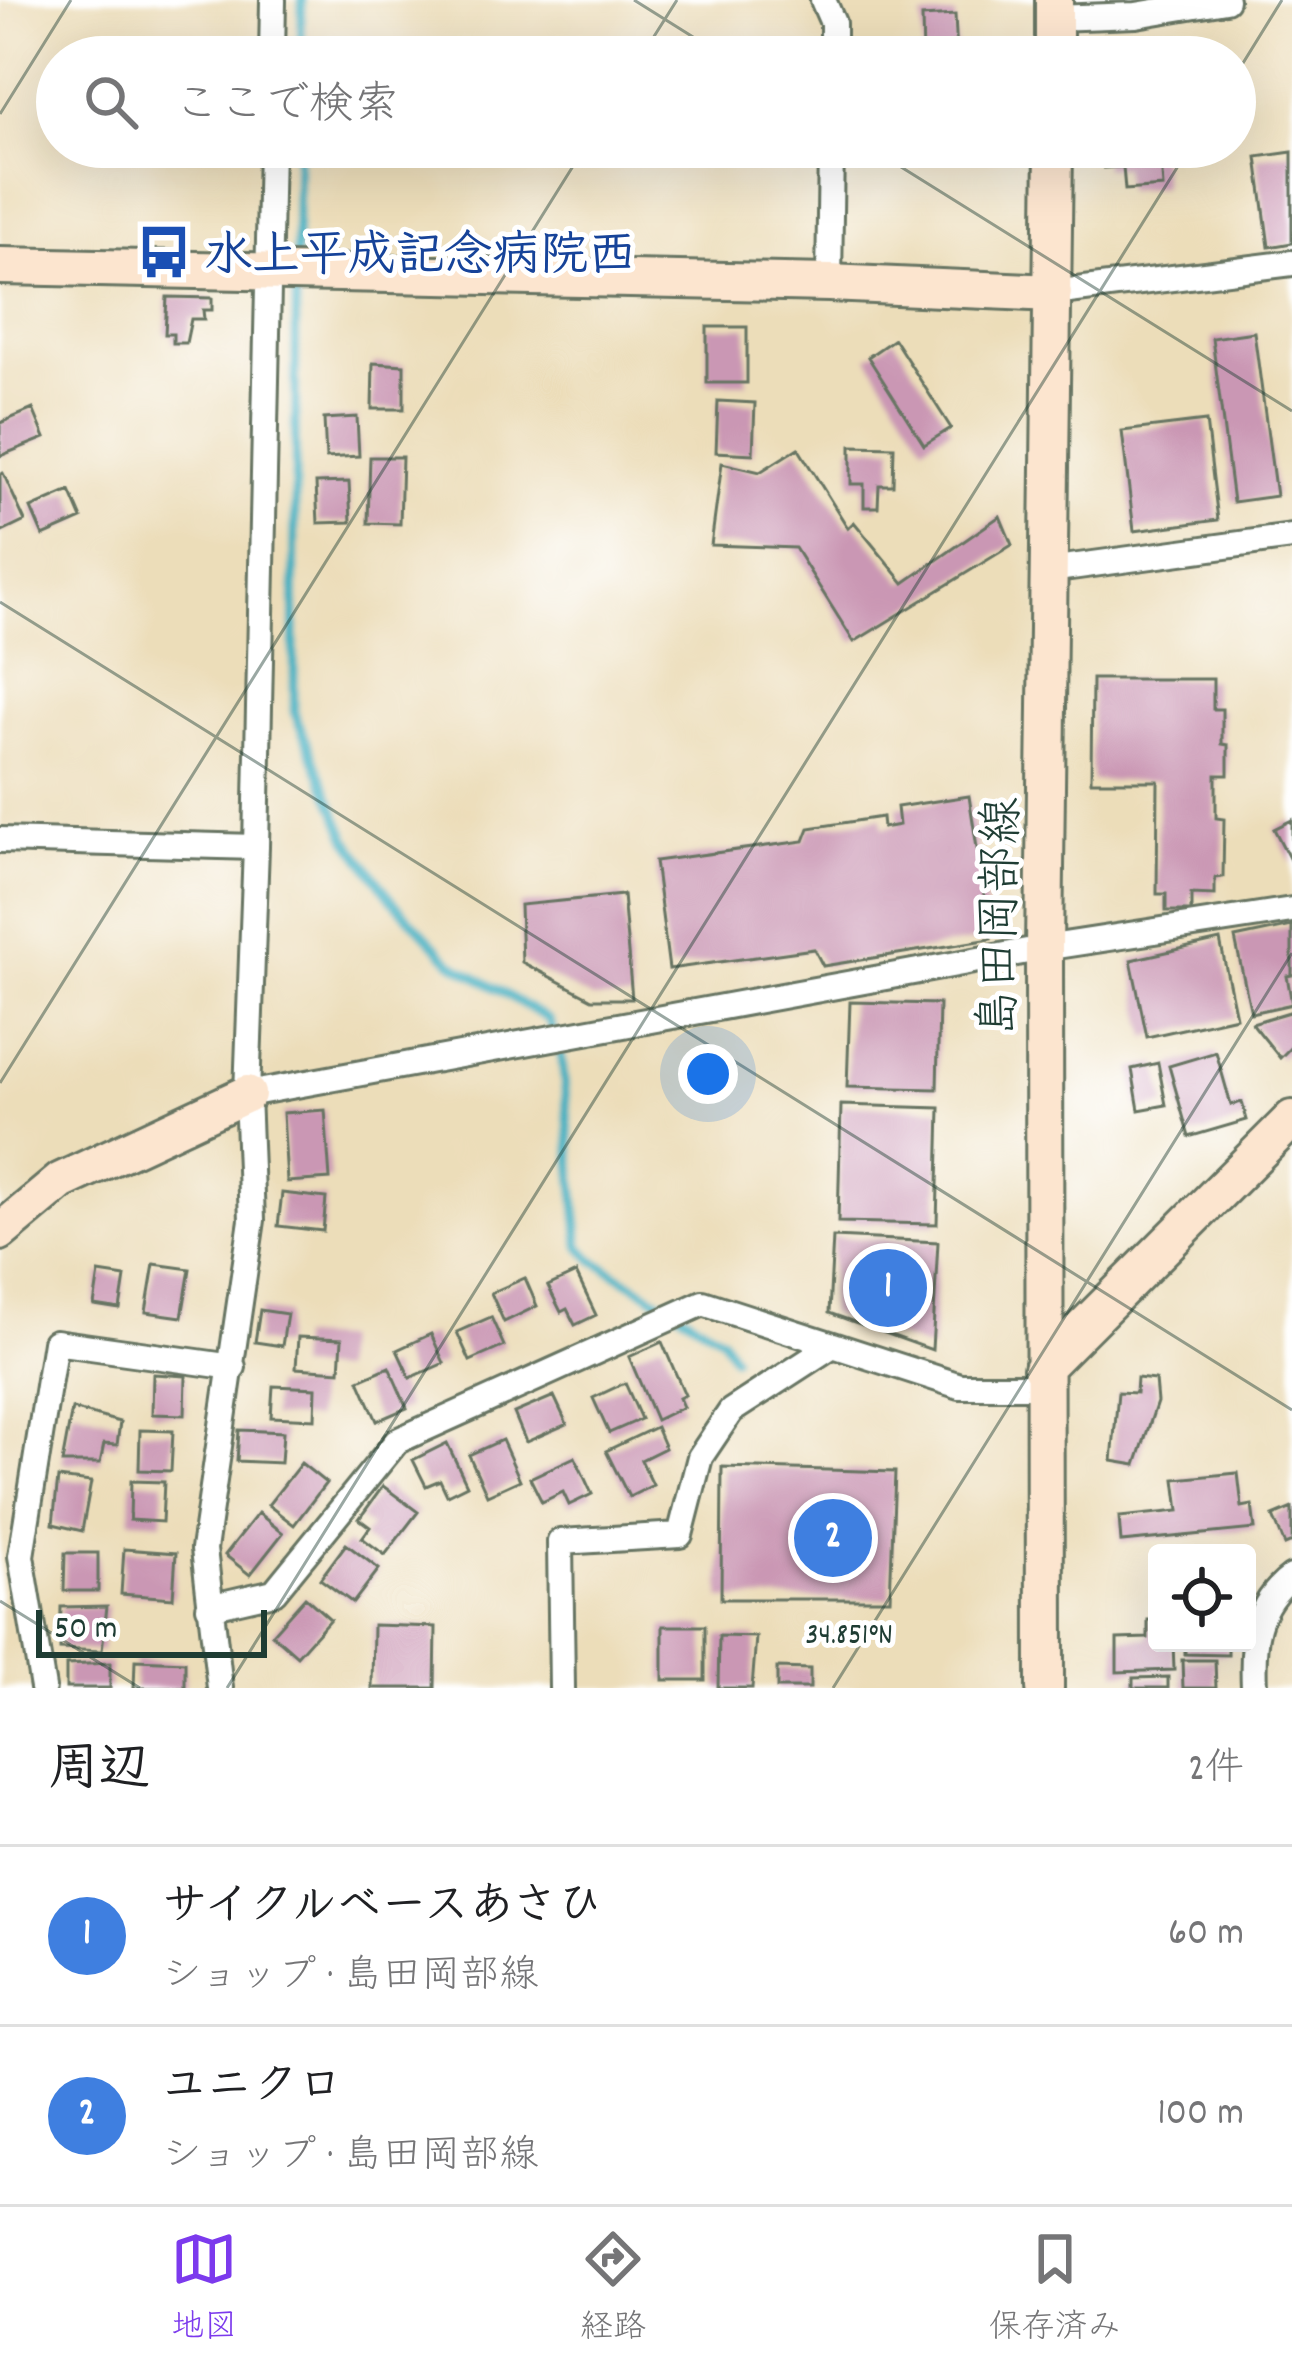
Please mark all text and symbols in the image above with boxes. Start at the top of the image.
search box [36,36,1256,168]
icon: search [78,69,144,135]
text: ここで検索 [174,76,399,140]
bus stop icon: 水上平成記念病院西 [135,223,193,281]
place label: 水上平成記念病院西 [204,225,636,294]
street label: 島田岡部線 [968,797,1041,1038]
your location [678,1044,738,1104]
pin: 1 [849,1243,927,1333]
pin: 2 [794,1493,872,1583]
map controls [1148,1544,1256,1652]
button: locate [1148,1544,1256,1652]
scale bar [36,1604,267,1657]
text: 50 m [54,1607,118,1654]
text: 34.851°N [805,1616,893,1659]
text: 周辺 [48,1737,150,1809]
text: 2件 [1188,1744,1244,1799]
text: サイクルベースあさひ [162,1877,603,1941]
text: 1 [83,1908,91,1963]
text: 60 m [1168,1908,1244,1963]
text: ショップ · 島田岡部線 [162,1951,538,2006]
text: ユニクロ [162,2057,343,2121]
text: 2 [78,2088,96,2143]
text: 100 m [1157,2088,1244,2143]
text: ショップ · 島田岡部線 [162,2131,538,2186]
tab: 地図 [171,2226,237,2353]
tab: 経路 [580,2226,646,2353]
tab: 保存済み [989,2226,1121,2353]

